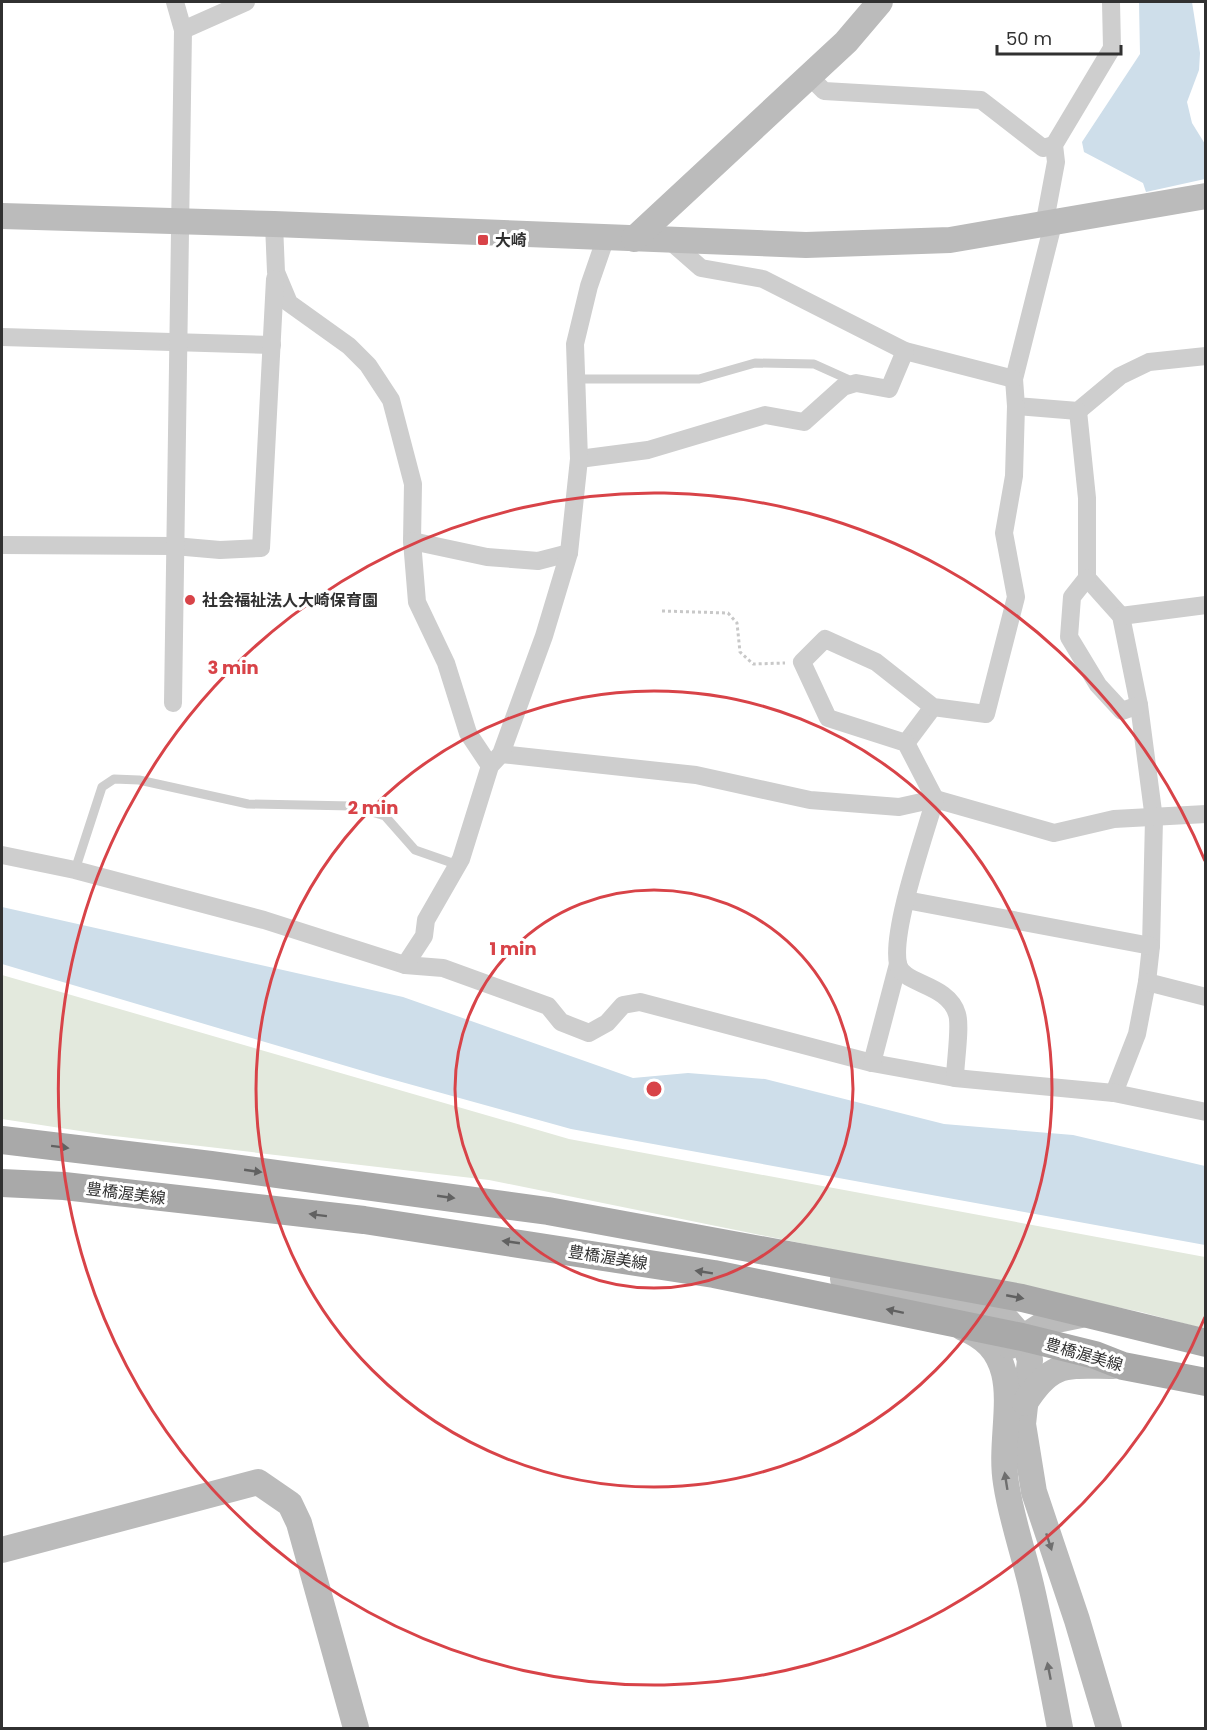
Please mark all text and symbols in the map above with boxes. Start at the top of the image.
scale bar [997,18,1122,56]
text: 50 m [1006,26,1052,51]
place label: 大崎 [495,229,527,252]
marker: 大崎 [476,233,490,247]
place label: 社会福祉法人大崎保育園 [202,589,378,612]
marker: 社会福祉法人大崎保育園 [183,593,197,607]
text: 3 min [207,655,259,680]
text: 2 min [348,795,398,820]
text: 1 min [489,936,537,961]
centre of rings [644,1079,664,1099]
one-way arrow [50,1142,69,1151]
one-way arrow [244,1166,263,1175]
street label: 豊橋渥美線 [85,1177,167,1210]
one-way arrow [437,1192,456,1202]
one-way arrow [308,1210,327,1220]
one-way arrow [501,1238,520,1247]
street label: 豊橋渥美線 [567,1240,649,1275]
one-way arrow [694,1268,713,1277]
one-way arrow [1005,1293,1024,1302]
one-way arrow [885,1306,904,1315]
street label: 豊橋渥美線 [1042,1332,1125,1377]
one-way arrow [1001,1471,1010,1490]
one-way arrow [1045,1533,1055,1551]
one-way arrow [1044,1661,1053,1680]

